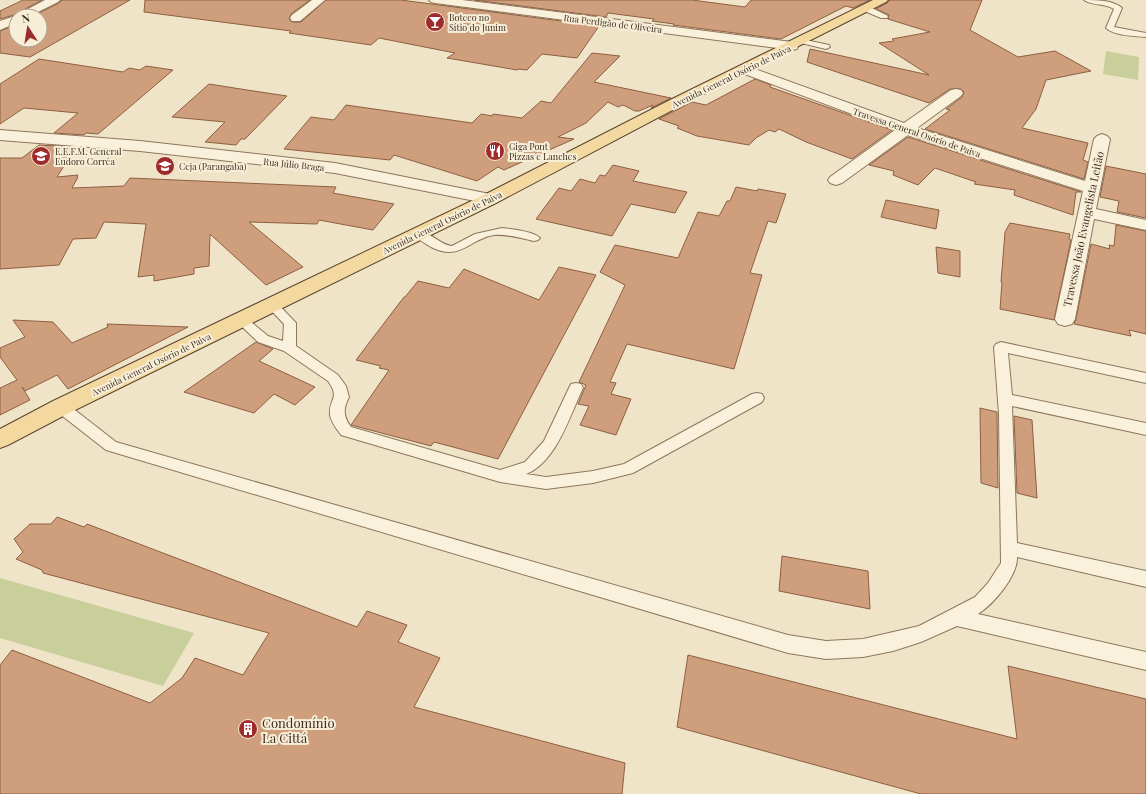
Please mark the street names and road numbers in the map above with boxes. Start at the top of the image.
street label: Rua Perdigão de Oliveira [563,11,663,35]
street label: Avenida General Osório de Paiva [669,42,793,111]
street label: Travessa General Osório de Paiva [852,104,983,160]
street label: Travessa João Evangelista Leitão [1059,150,1107,308]
street label: Rua Júlio Braga [263,155,326,173]
street label: Avenida General Osório de Paiva [380,188,504,257]
street label: Avenida General Osório de Paiva [89,330,213,399]

